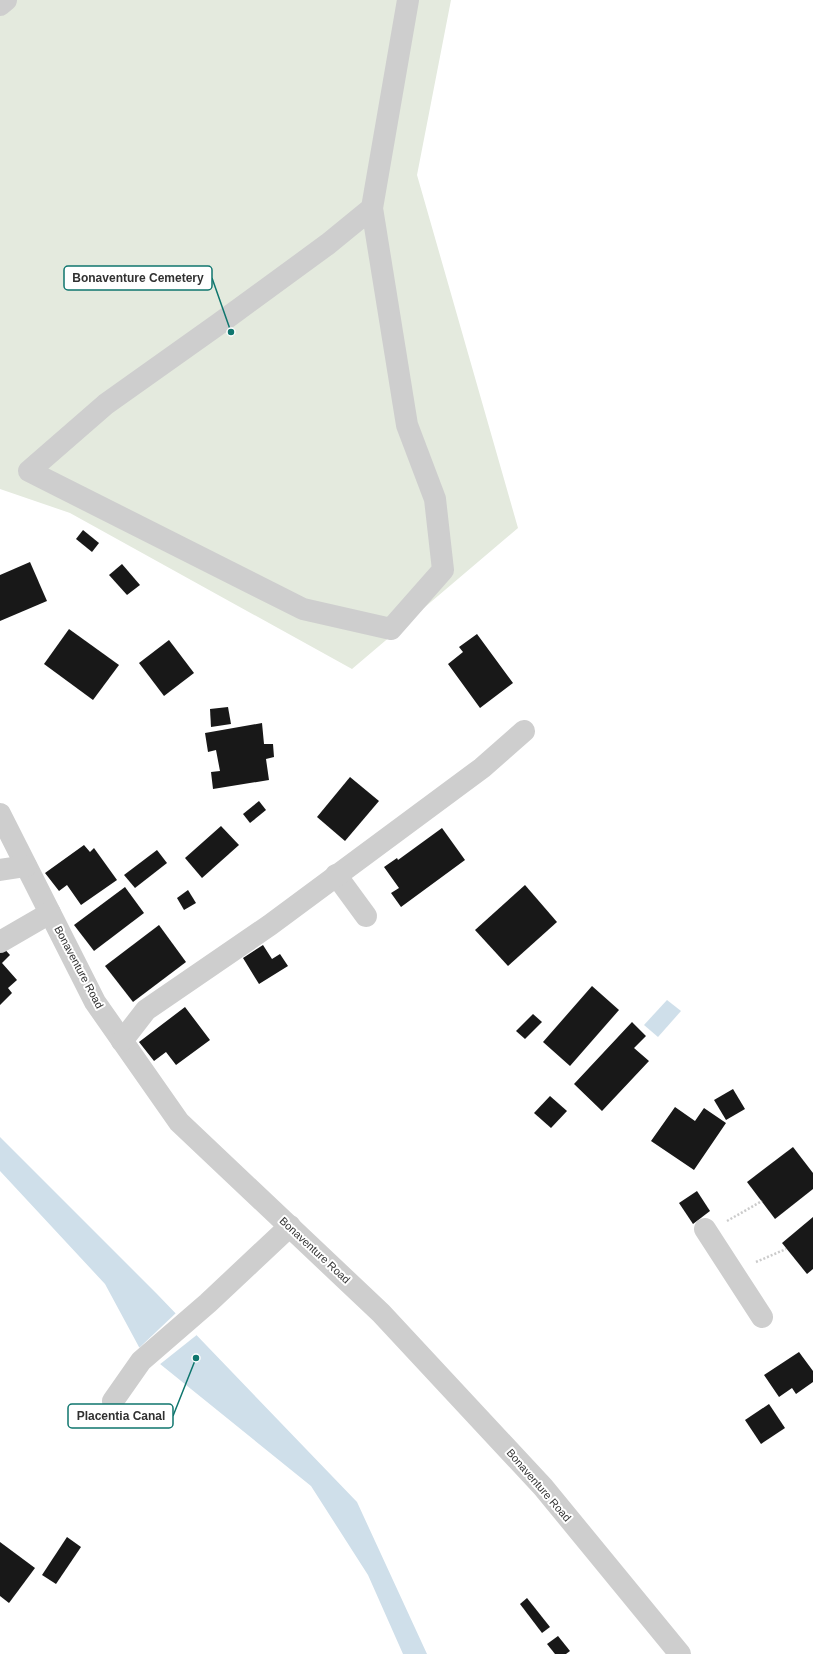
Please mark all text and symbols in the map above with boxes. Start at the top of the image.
callout: Bonaventure Cemetery [64,266,212,290]
text: Bonaventure Cemetery [72,271,204,285]
street label: Bonaventure Road [52,924,106,1010]
street label: Bonaventure Road [277,1214,353,1286]
callout: Placentia Canal [68,1404,173,1428]
text: Placentia Canal [77,1409,165,1423]
street label: Bonaventure Road [504,1446,574,1524]

